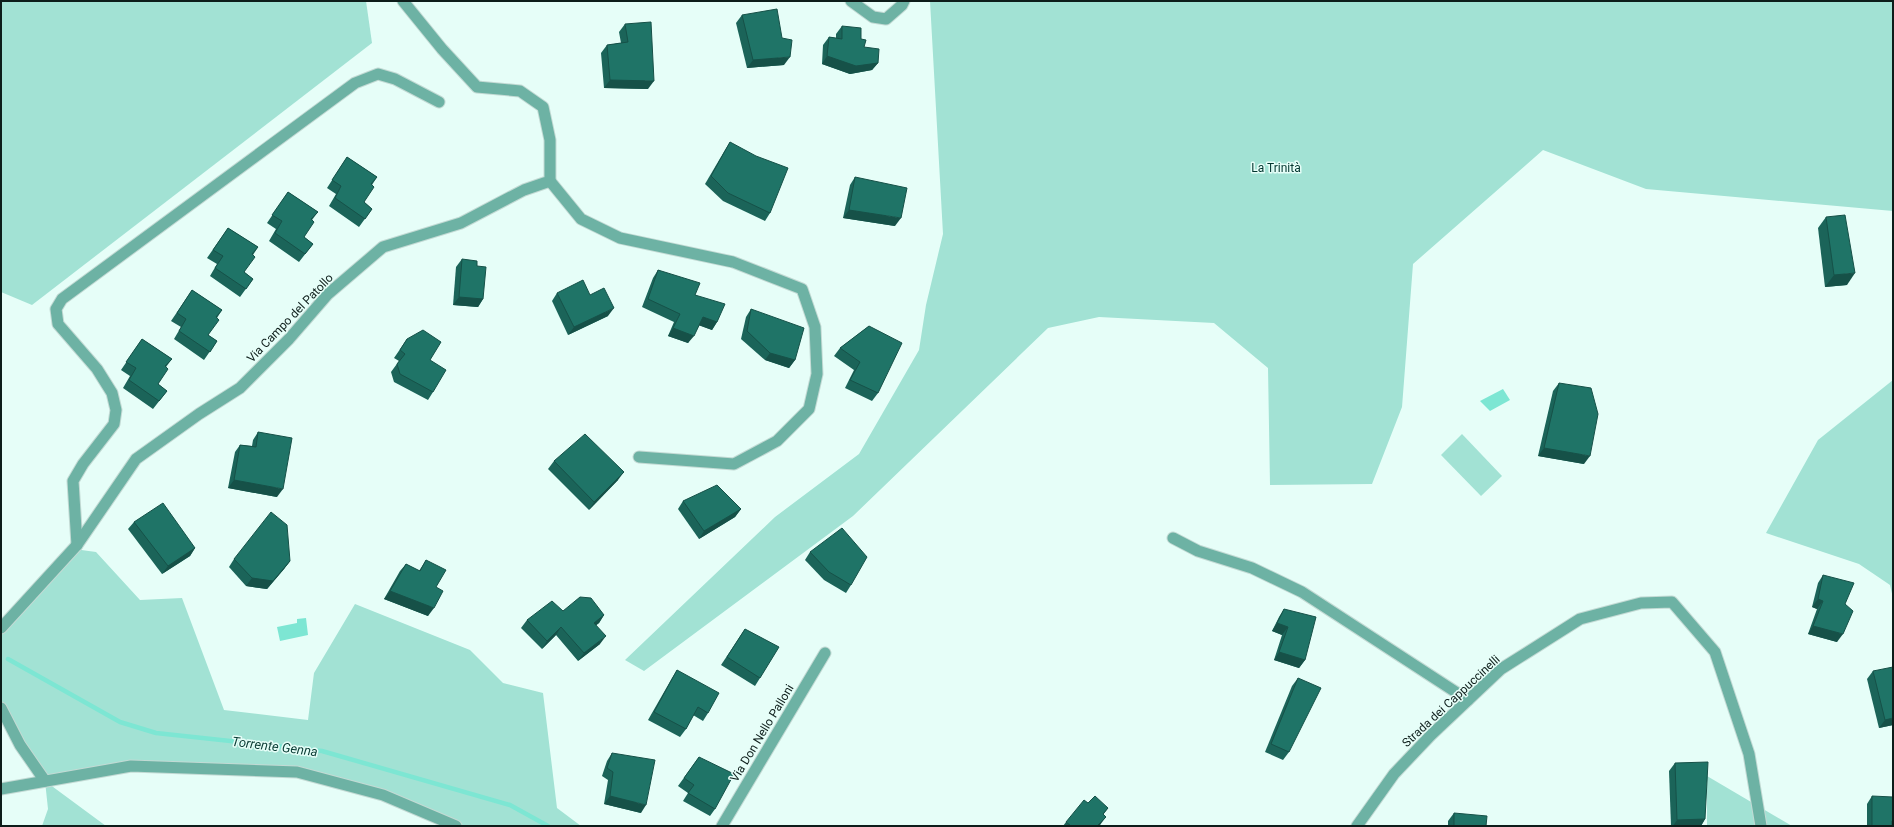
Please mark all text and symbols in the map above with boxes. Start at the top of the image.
park label: La Trinità [1251,161,1301,175]
street label: Via Campo del Patollo [244,271,336,365]
street label: Strada dei Cappuccinelli [1399,652,1503,750]
street label: Via Don Nello Palloni [727,682,797,784]
water label: Torrente Genna [231,734,319,759]

